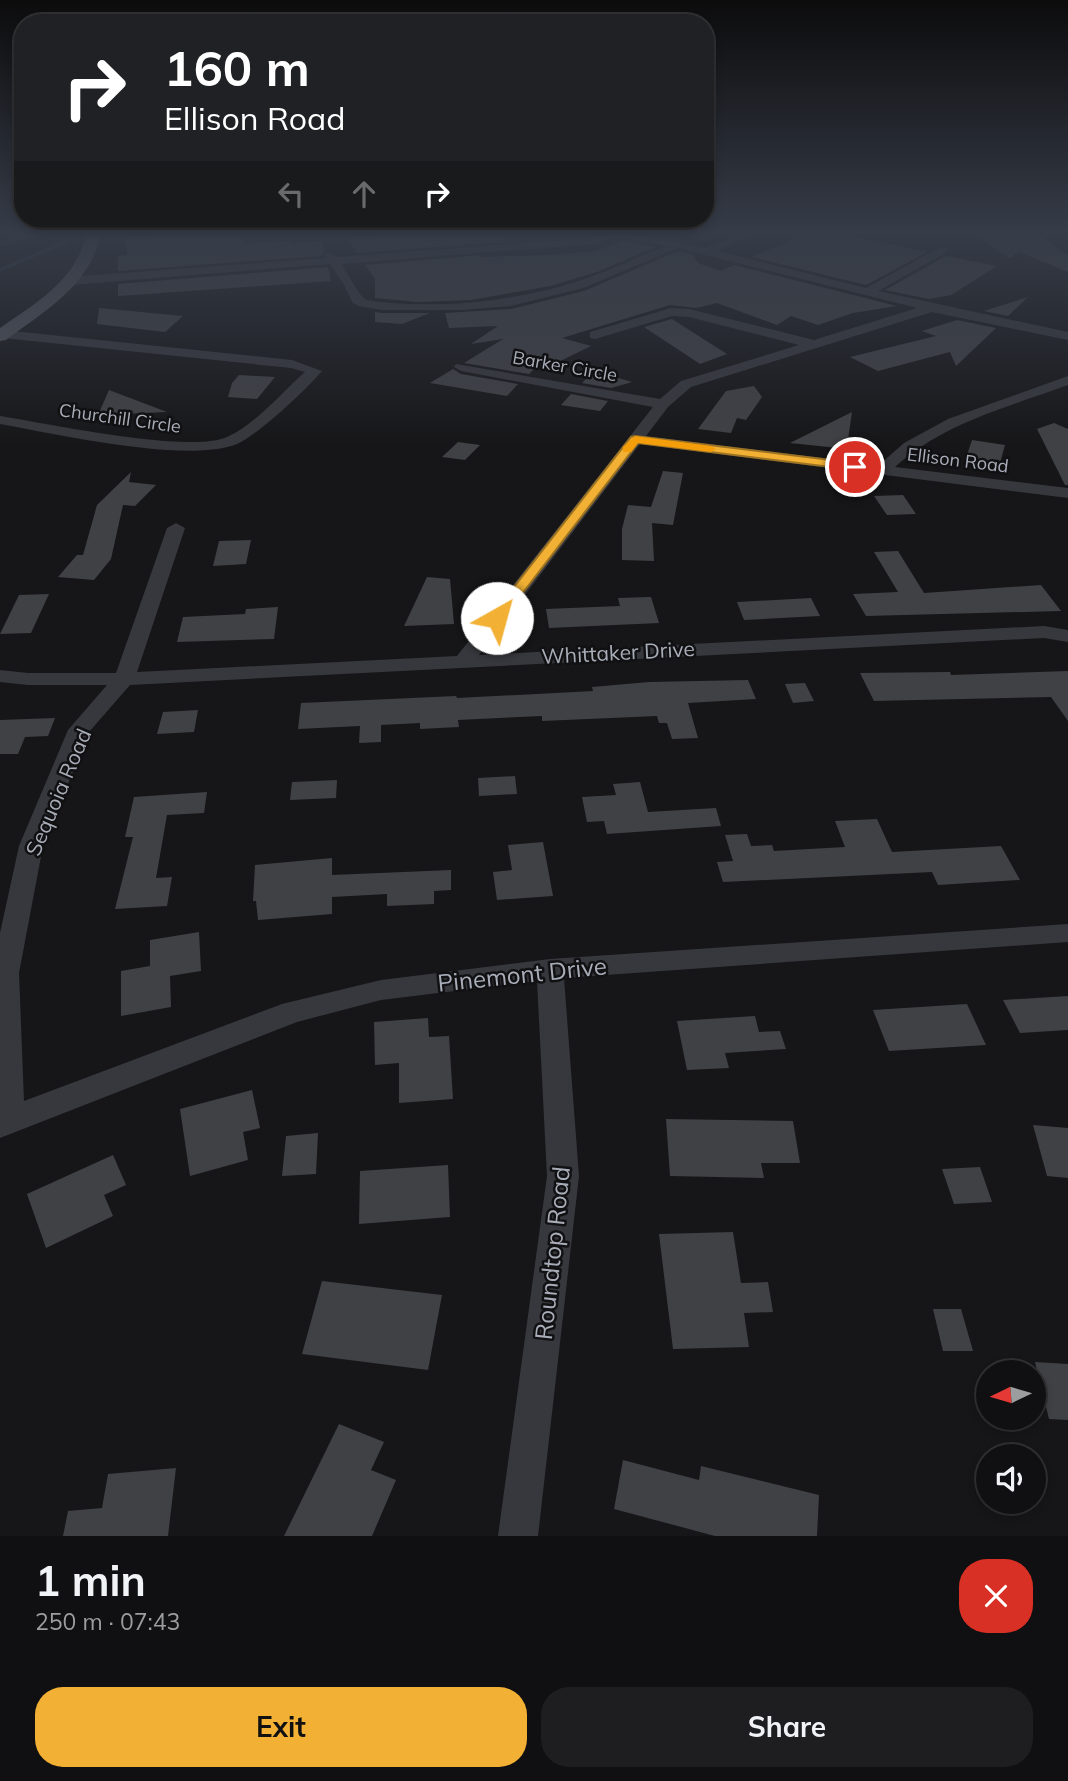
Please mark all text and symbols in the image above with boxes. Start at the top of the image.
text: 160 m [164,37,310,98]
icon: right [49,42,140,133]
text: Ellison Road [164,98,345,138]
icon: left [272,175,310,213]
icon: ahead [345,175,383,213]
icon: right [418,175,456,213]
street label: Barker Circle [511,346,619,386]
street label: Churchill Circle [58,398,182,438]
pin [825,437,885,497]
street label: Ellison Road [906,442,1010,478]
icon: arrive [836,448,874,486]
position arrow [460,581,534,655]
street label: Whittaker Drive [541,635,695,669]
street label: Sequoia Road [20,724,96,860]
street label: Pinemont Drive [436,950,608,998]
street label: Roundtop Road [528,1165,576,1341]
north arrow [976,1360,1046,1430]
map controls [976,1360,1046,1514]
button: sound [976,1444,1046,1514]
text: 1 min [35,1554,146,1607]
button: close [959,1559,1033,1633]
text: 250 m · 07:43 [35,1607,180,1636]
button: Exit [35,1687,527,1767]
button: Share [541,1687,1033,1767]

